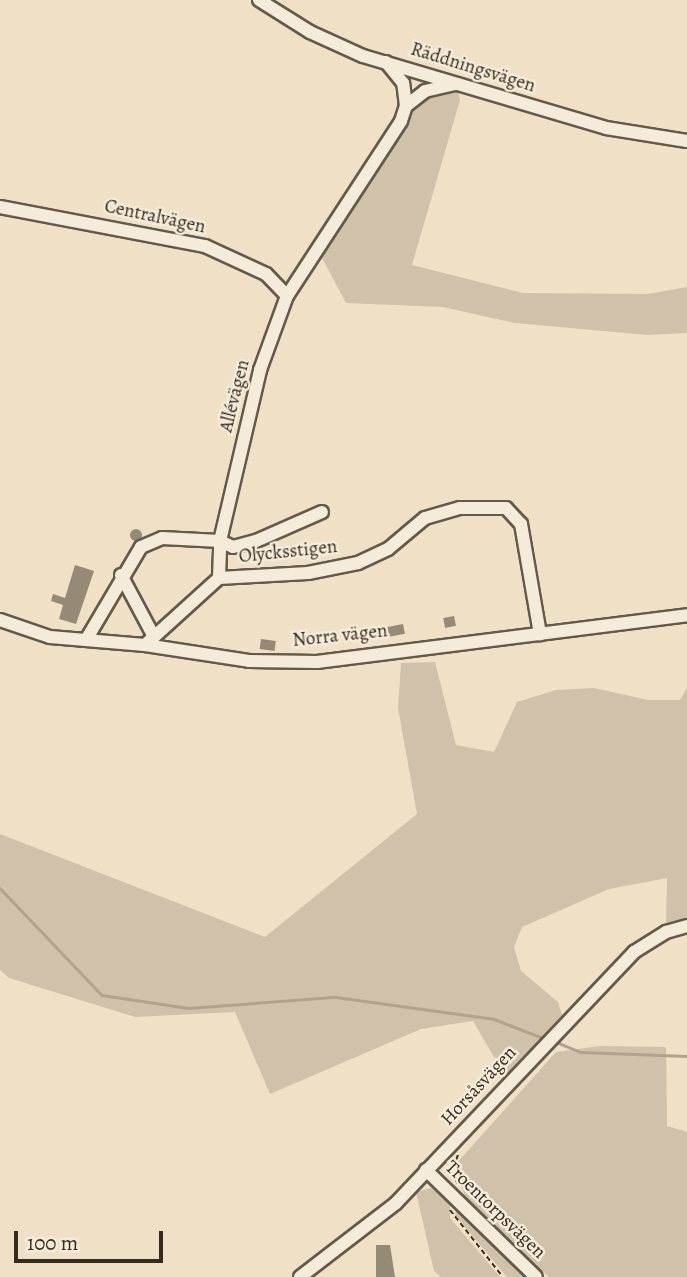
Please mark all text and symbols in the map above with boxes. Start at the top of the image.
street label: Räddningsvägen [408,38,538,98]
street label: Centralvägen [102,195,208,239]
street label: Allévägen [215,357,255,435]
street label: Olycksstigen [238,535,338,569]
street label: Norra vägen [291,620,389,652]
street label: Horsåsvägen [436,1042,522,1130]
street label: Troentorpsvägen [440,1156,550,1264]
scale bar [18,1218,166,1262]
text: 100 m [27,1229,78,1257]

